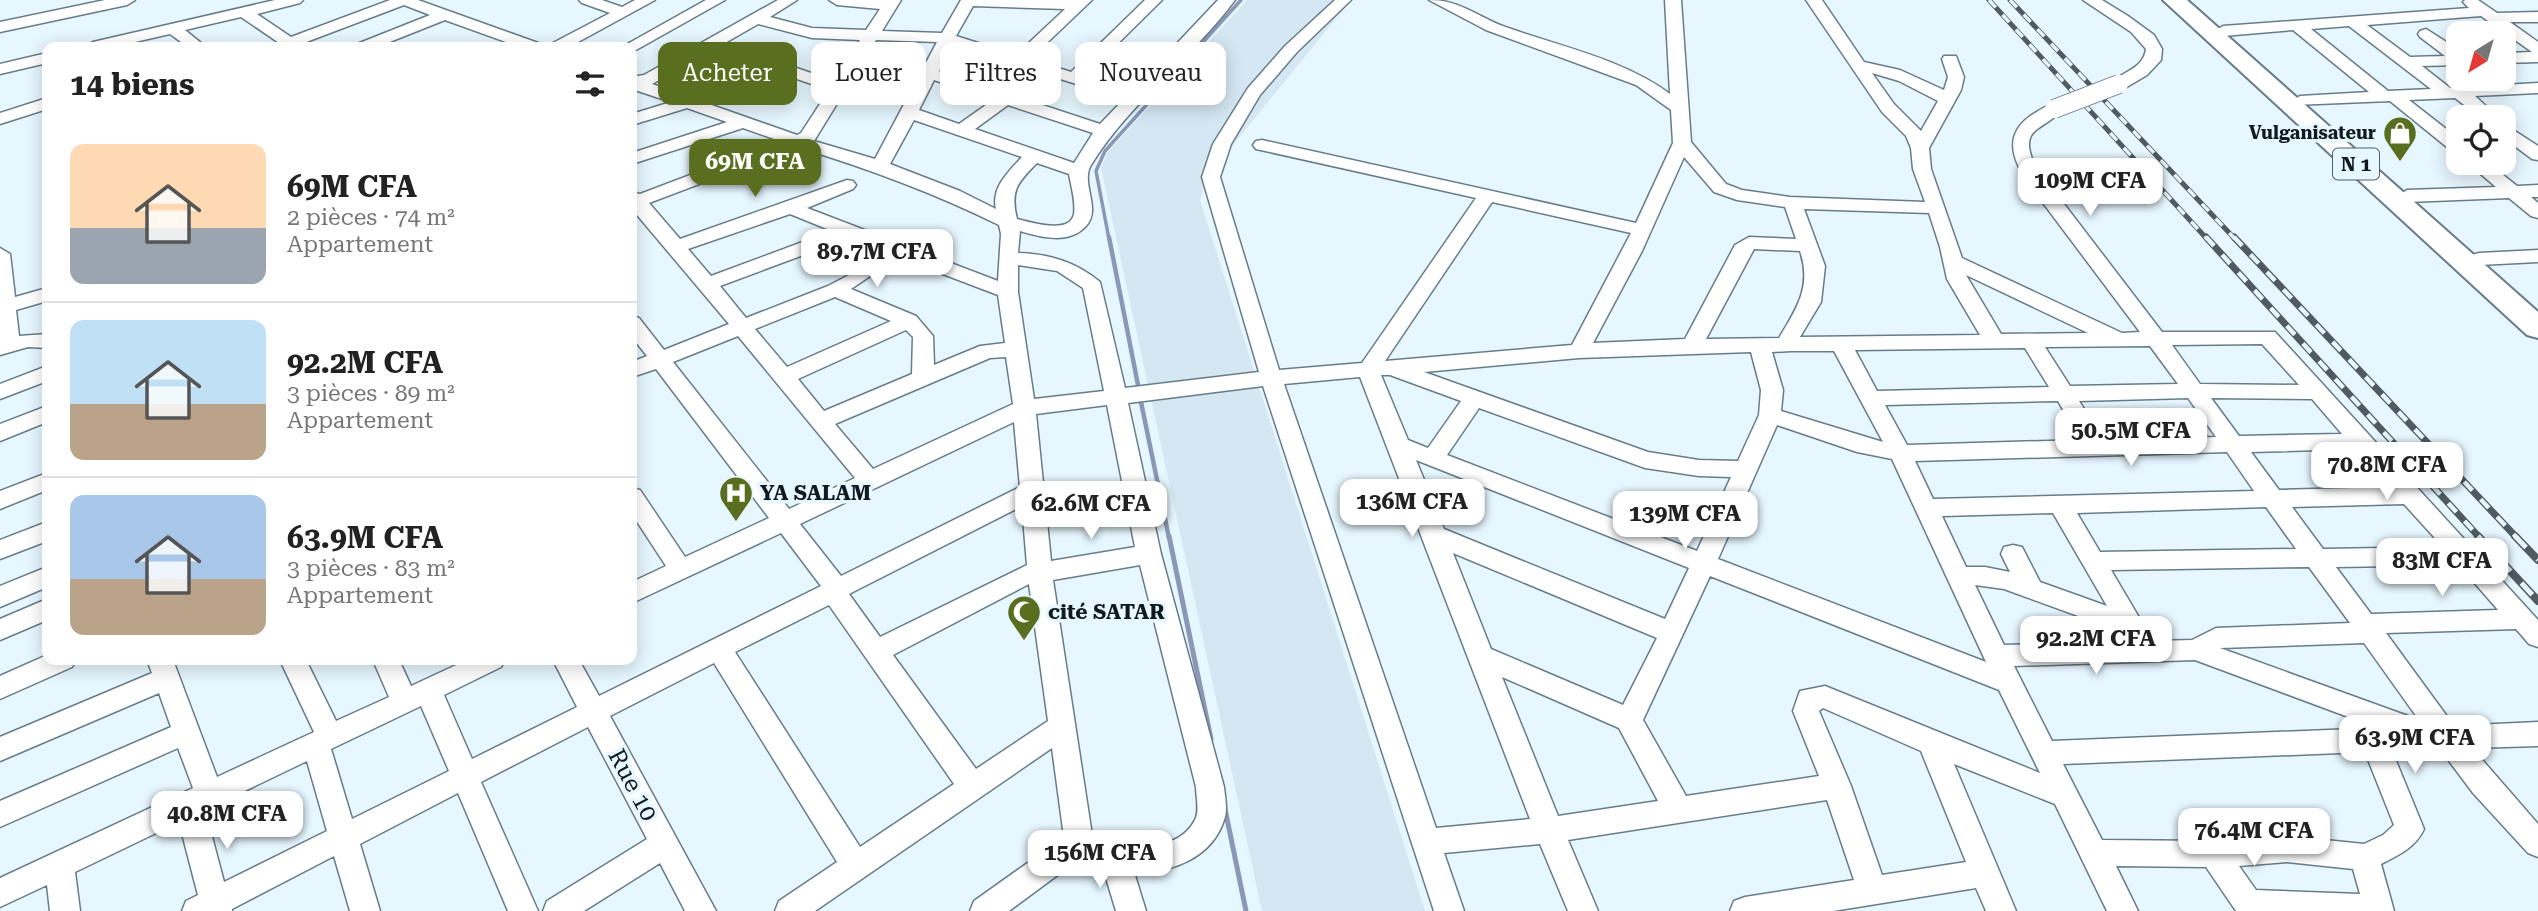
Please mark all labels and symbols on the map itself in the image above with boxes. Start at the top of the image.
north arrow [2446,21,2516,91]
shop icon: Vulganisateur [2381,114,2419,163]
place label: Vulganisateur [2249,122,2376,143]
pin: 69M CFA [690,140,820,199]
road number: N 1 [2333,148,2379,180]
pin: 109M CFA [2018,158,2162,218]
pin: 89.7M CFA [797,230,957,289]
pin: 50.5M CFA [2051,408,2211,468]
pin: 70.8M CFA [2307,442,2467,502]
hospital icon: YA SALAM [717,474,755,523]
pin: 136M CFA [1340,480,1484,539]
place label: YA SALAM [760,481,871,505]
pin: 62.6M CFA [1011,482,1171,541]
pin: 139M CFA [1613,491,1757,551]
pin: 83M CFA [2377,538,2507,598]
mosque icon: cité SATAR [1005,593,1043,642]
place label: cité SATAR [1048,600,1165,624]
pin: 92.2M CFA [2016,616,2176,676]
pin: 63.9M CFA [2335,716,2495,775]
street label: Rue 10 [602,744,664,826]
pin: 40.8M CFA [147,792,307,851]
pin: 76.4M CFA [2174,808,2334,868]
pin: 156M CFA [1028,830,1172,890]

